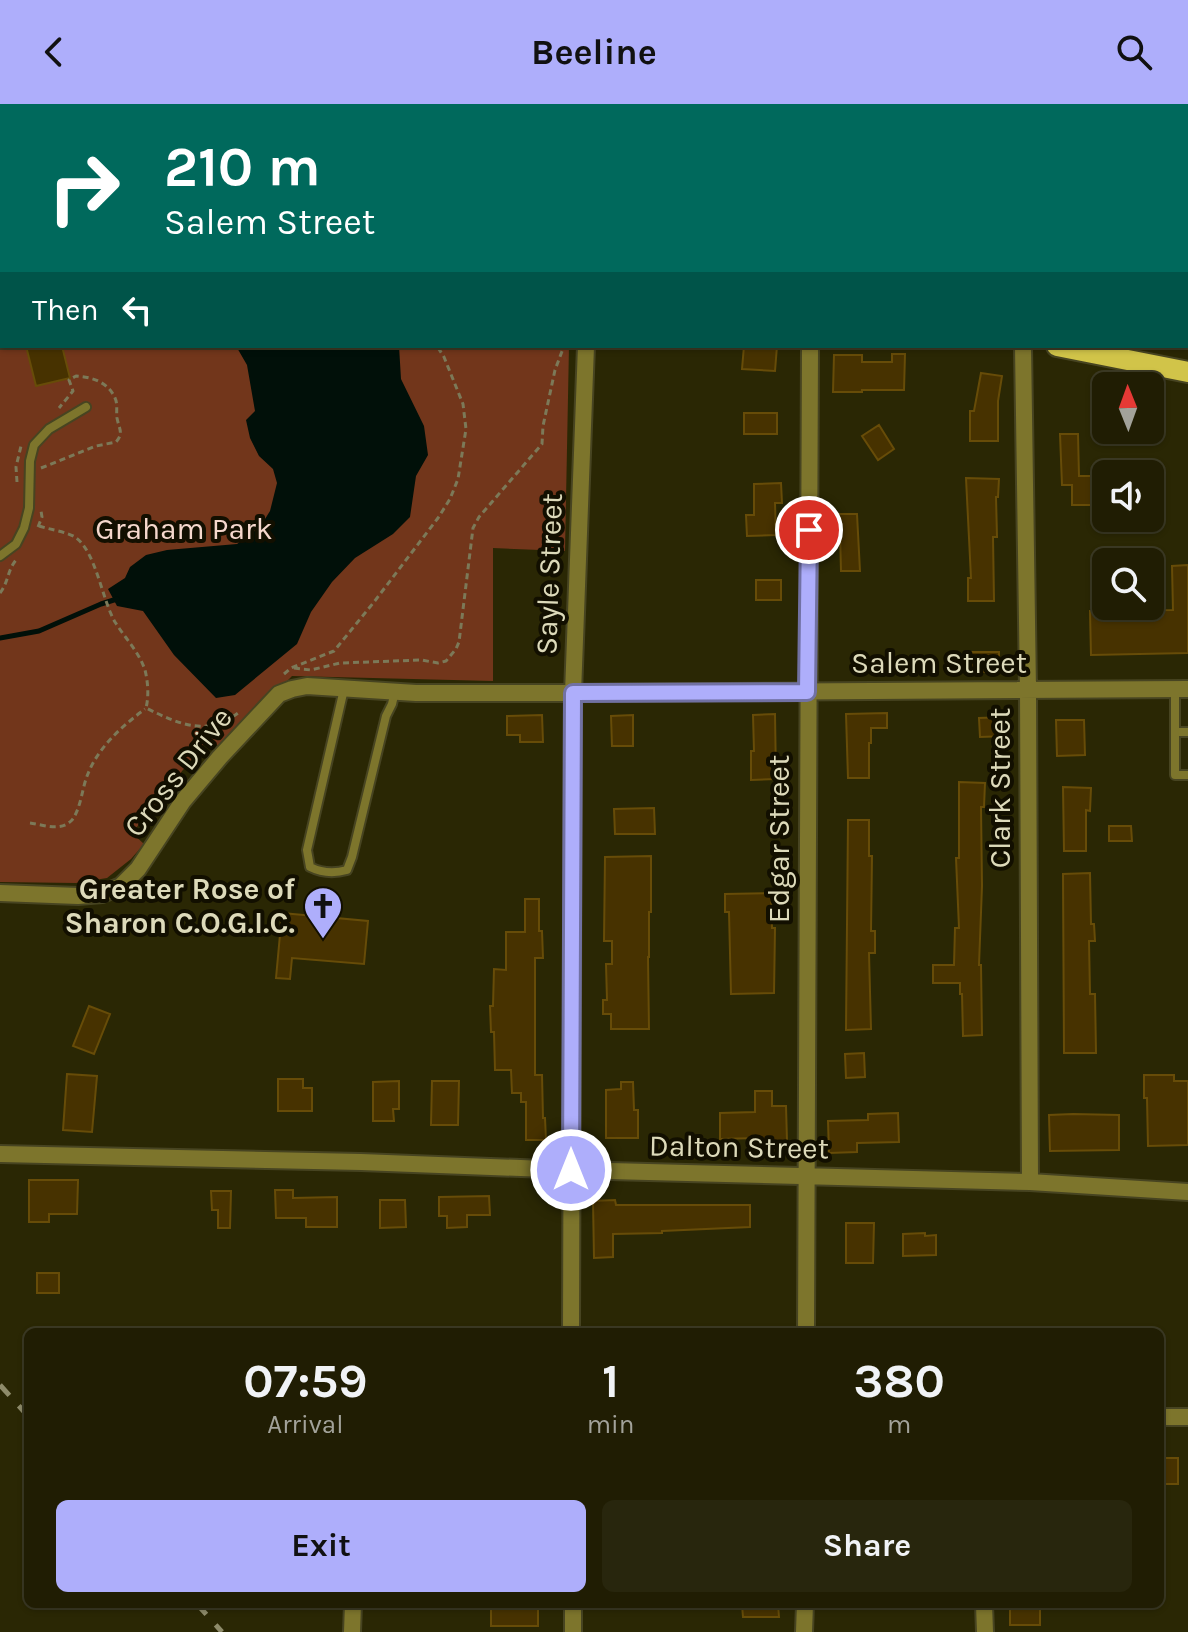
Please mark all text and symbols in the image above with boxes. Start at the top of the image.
icon: back [32,30,76,74]
icon: search [1112,30,1156,74]
text: Beeline [531,31,657,73]
text: 210 m [164,134,321,199]
icon: right [32,136,136,240]
text: Salem Street [164,201,375,243]
icon: left [115,288,159,332]
text: Then [32,292,99,328]
north arrow [1092,372,1164,444]
map controls [1092,372,1164,620]
button: sound [1092,460,1164,532]
street label: Sayle Street [528,492,570,656]
pin [775,496,843,564]
icon: arrive [787,508,831,552]
park label: Graham Park [95,511,273,547]
button: search [1092,548,1164,620]
street label: Salem Street [851,645,1027,681]
street label: Cross Drive [116,700,240,844]
street label: Clark Street [982,708,1018,868]
street label: Edgar Street [761,755,797,923]
place label: Greater Rose of Sharon C.O.G.I.C. [64,871,296,941]
church icon: Greater Rose of Sharon C.O.G.I.C. [302,885,344,940]
street label: Dalton Street [649,1127,829,1167]
position arrow [529,1128,613,1212]
text: 07:59 [243,1353,368,1409]
text: 1 [602,1353,619,1409]
text: 380 [854,1353,945,1409]
text: Arrival [267,1409,343,1440]
text: min [587,1409,634,1440]
text: m [887,1409,911,1440]
button: Exit [56,1500,586,1592]
button: Share [602,1500,1132,1592]

